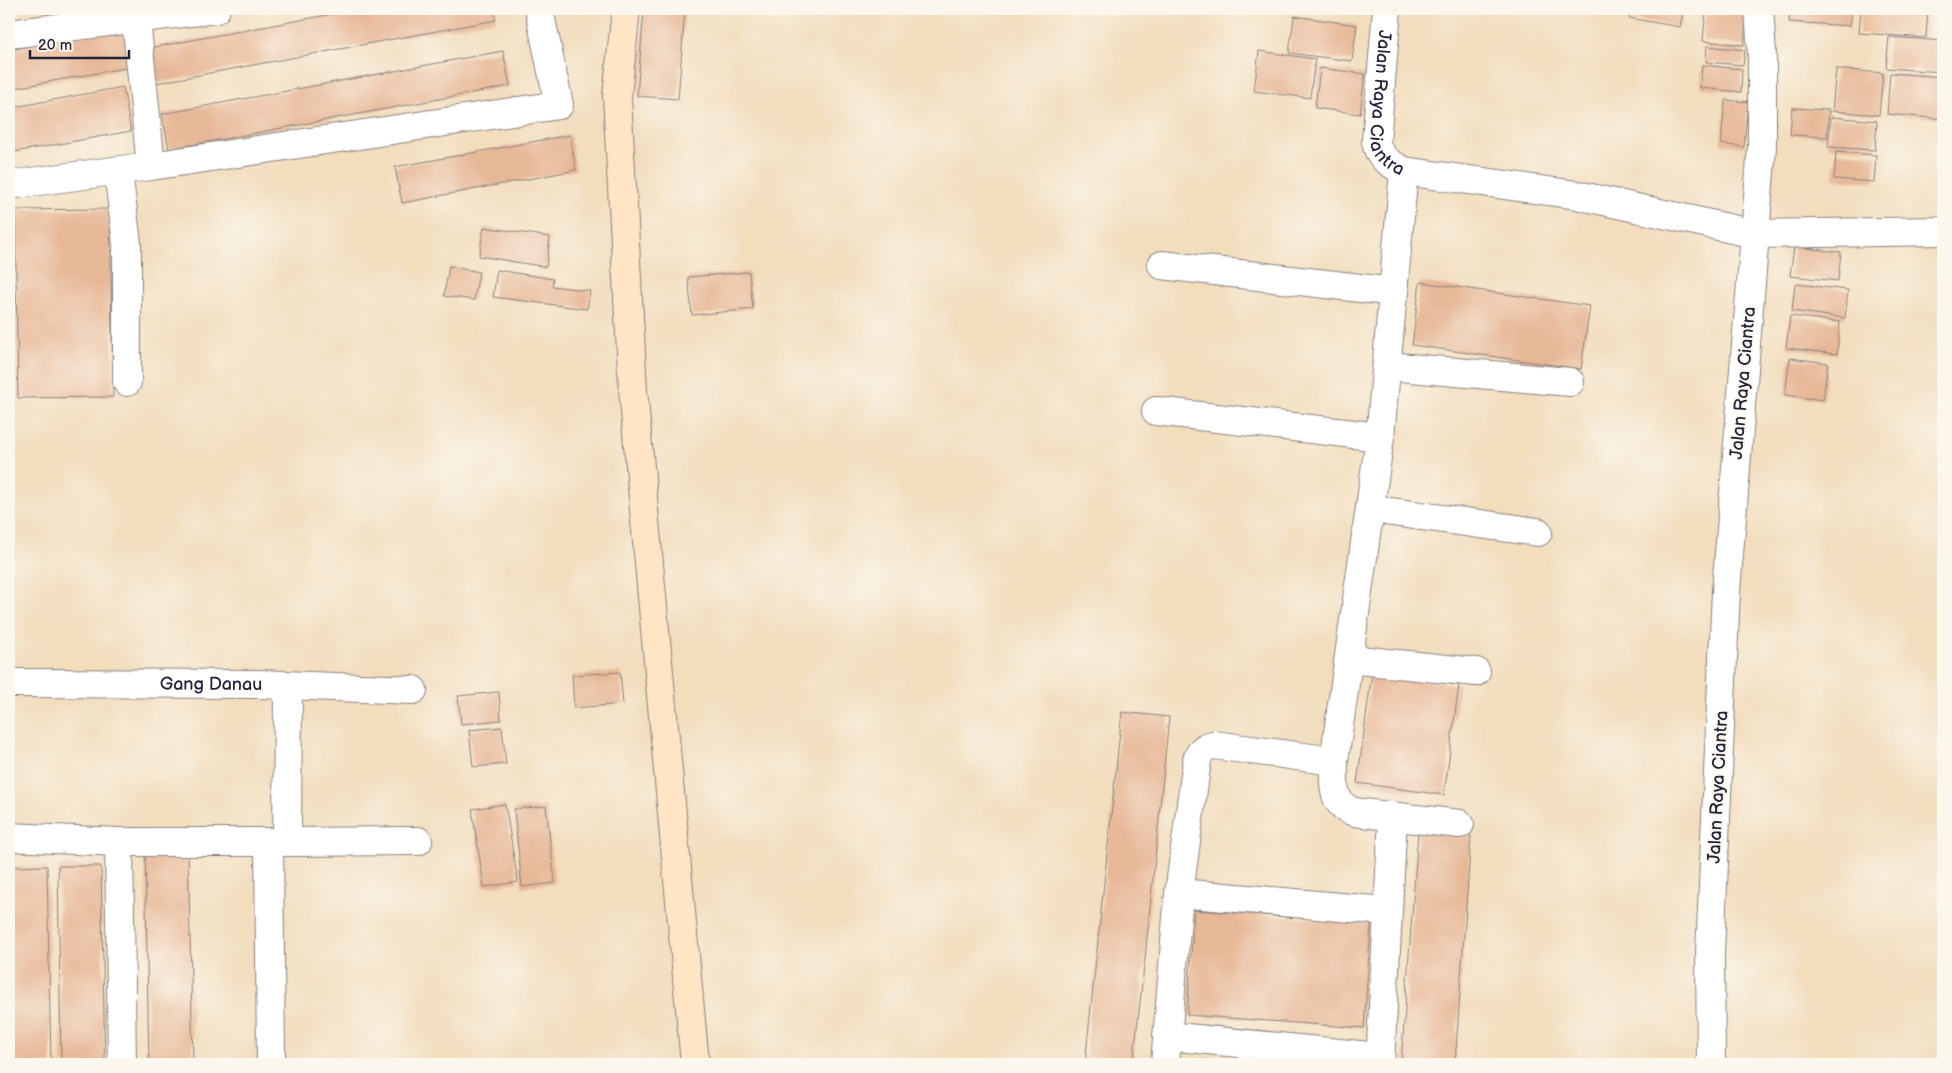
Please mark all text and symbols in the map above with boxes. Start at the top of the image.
scale bar [30,28,129,60]
street label: Jalan Raya Ciantra [1366,29,1408,180]
text: 20 m [38,36,72,55]
street label: Jalan Raya Ciantra [1726,306,1760,460]
street label: Gang Danau [160,673,262,695]
street label: Jalan Raya Ciantra [1704,710,1732,864]

